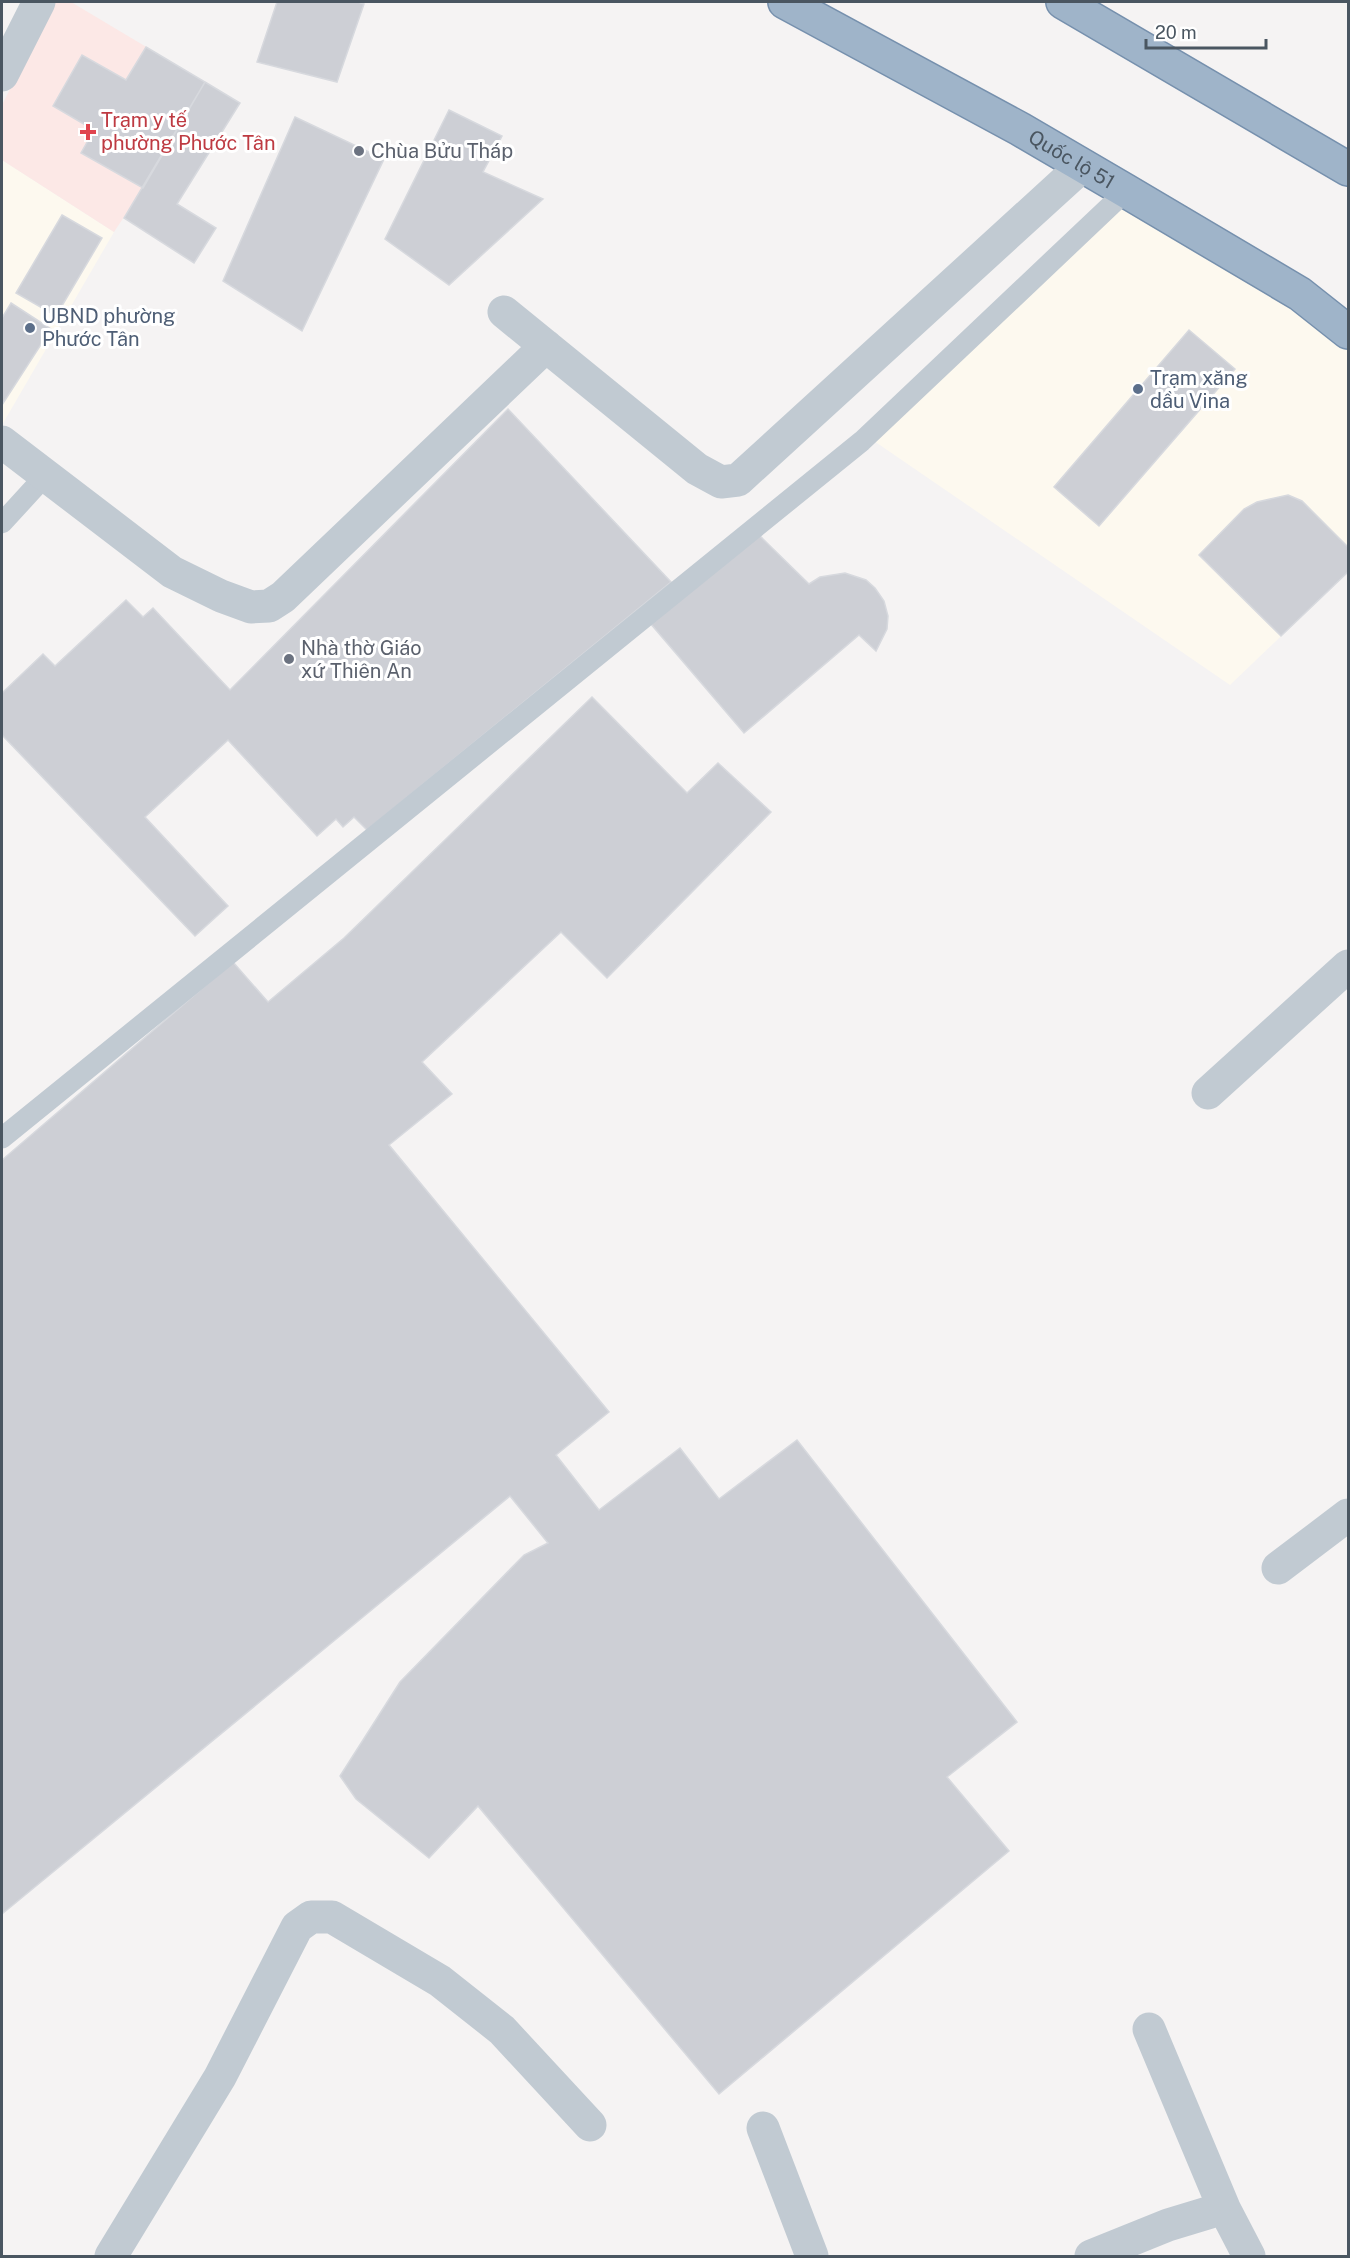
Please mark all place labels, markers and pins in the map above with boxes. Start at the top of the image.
place label: Trạm y tế phường Phước Tân [101,108,275,155]
marker: Trạm y tế phường Phước Tân [79,123,97,141]
place label: Chùa Bửu Tháp [371,139,513,163]
marker: Chùa Bửu Tháp [352,144,366,158]
place label: UBND phường Phước Tân [42,304,175,351]
marker: UBND phường Phước Tân [23,321,37,335]
place label: Trạm xăng dầu Vina [1150,366,1248,413]
marker: Trạm xăng dầu Vina [1131,382,1145,396]
place label: Nhà thờ Giáo xứ Thiên An [301,636,422,683]
marker: Nhà thờ Giáo xứ Thiên An [282,652,296,666]

